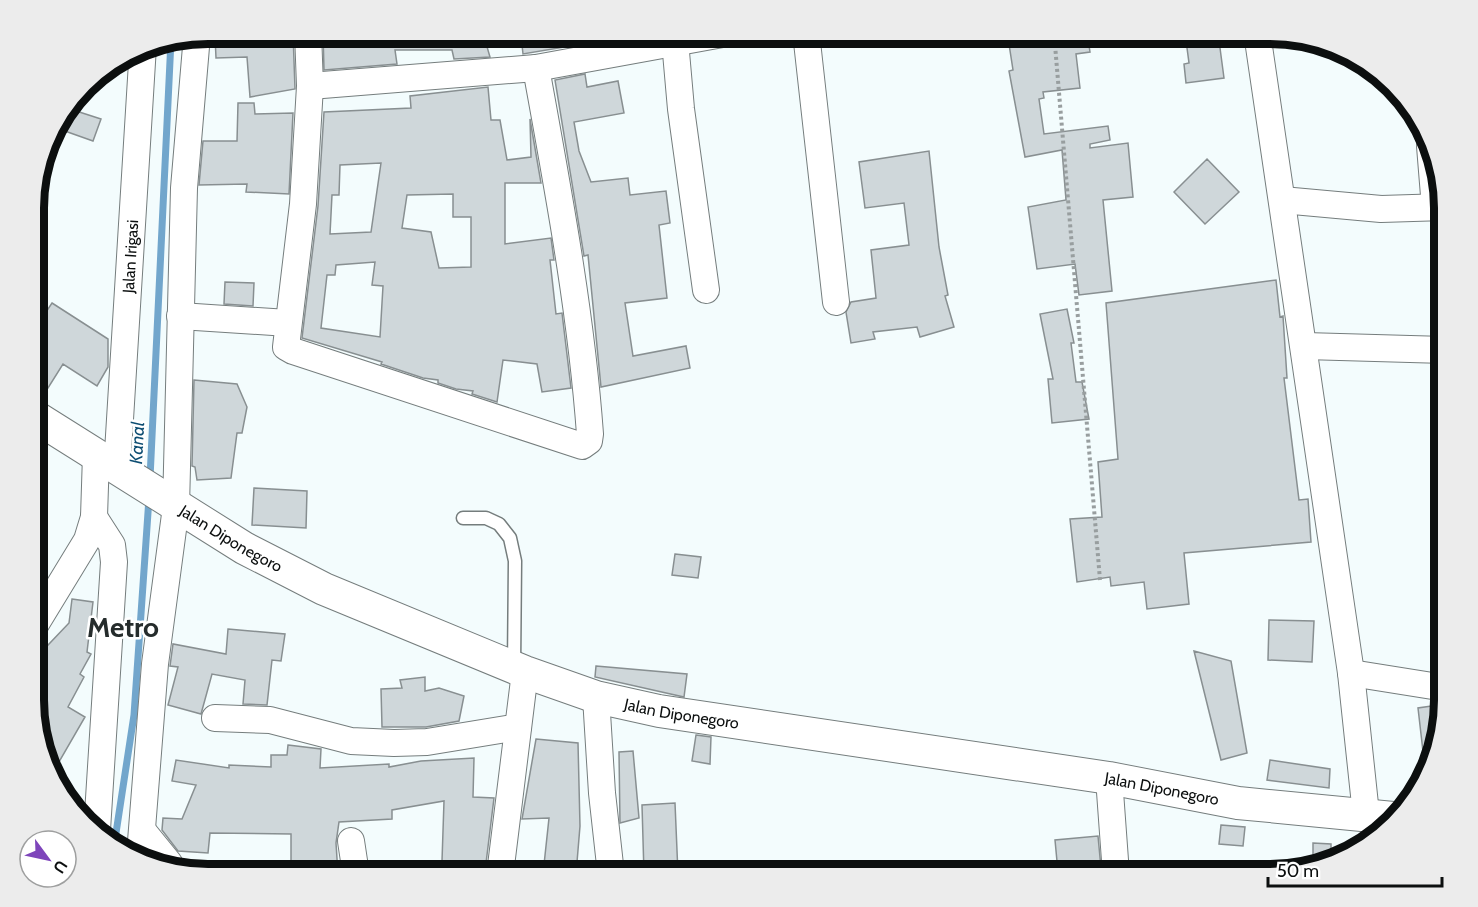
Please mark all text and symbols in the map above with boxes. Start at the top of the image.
street label: Jalan Irigasi [118,219,142,295]
water label: Kanal [125,420,149,465]
street label: Jalan Diponegoro [175,500,286,576]
district label: Metro [87,610,159,644]
street label: Jalan Diponegoro [622,694,740,732]
street label: Jalan Diponegoro [1103,768,1221,809]
north arrow [18,829,78,889]
scale bar [1268,850,1442,888]
text: U [49,857,71,877]
text: 50 m [1277,860,1319,882]

